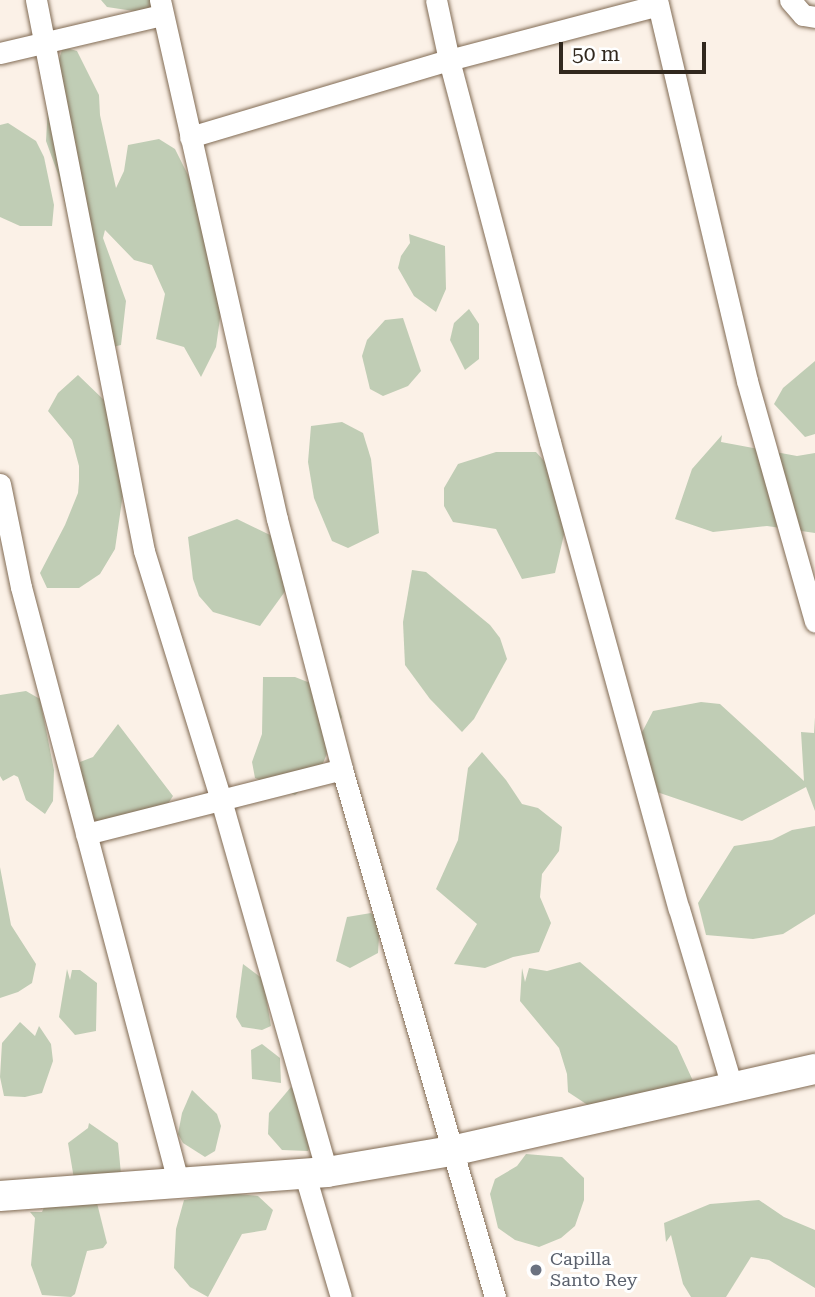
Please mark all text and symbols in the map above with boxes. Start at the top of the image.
scale bar [563,28,710,72]
text: 50 m [572,42,620,66]
place label: Capilla Santo Rey [550,1249,637,1292]
marker: Capilla Santo Rey [528,1262,544,1278]

